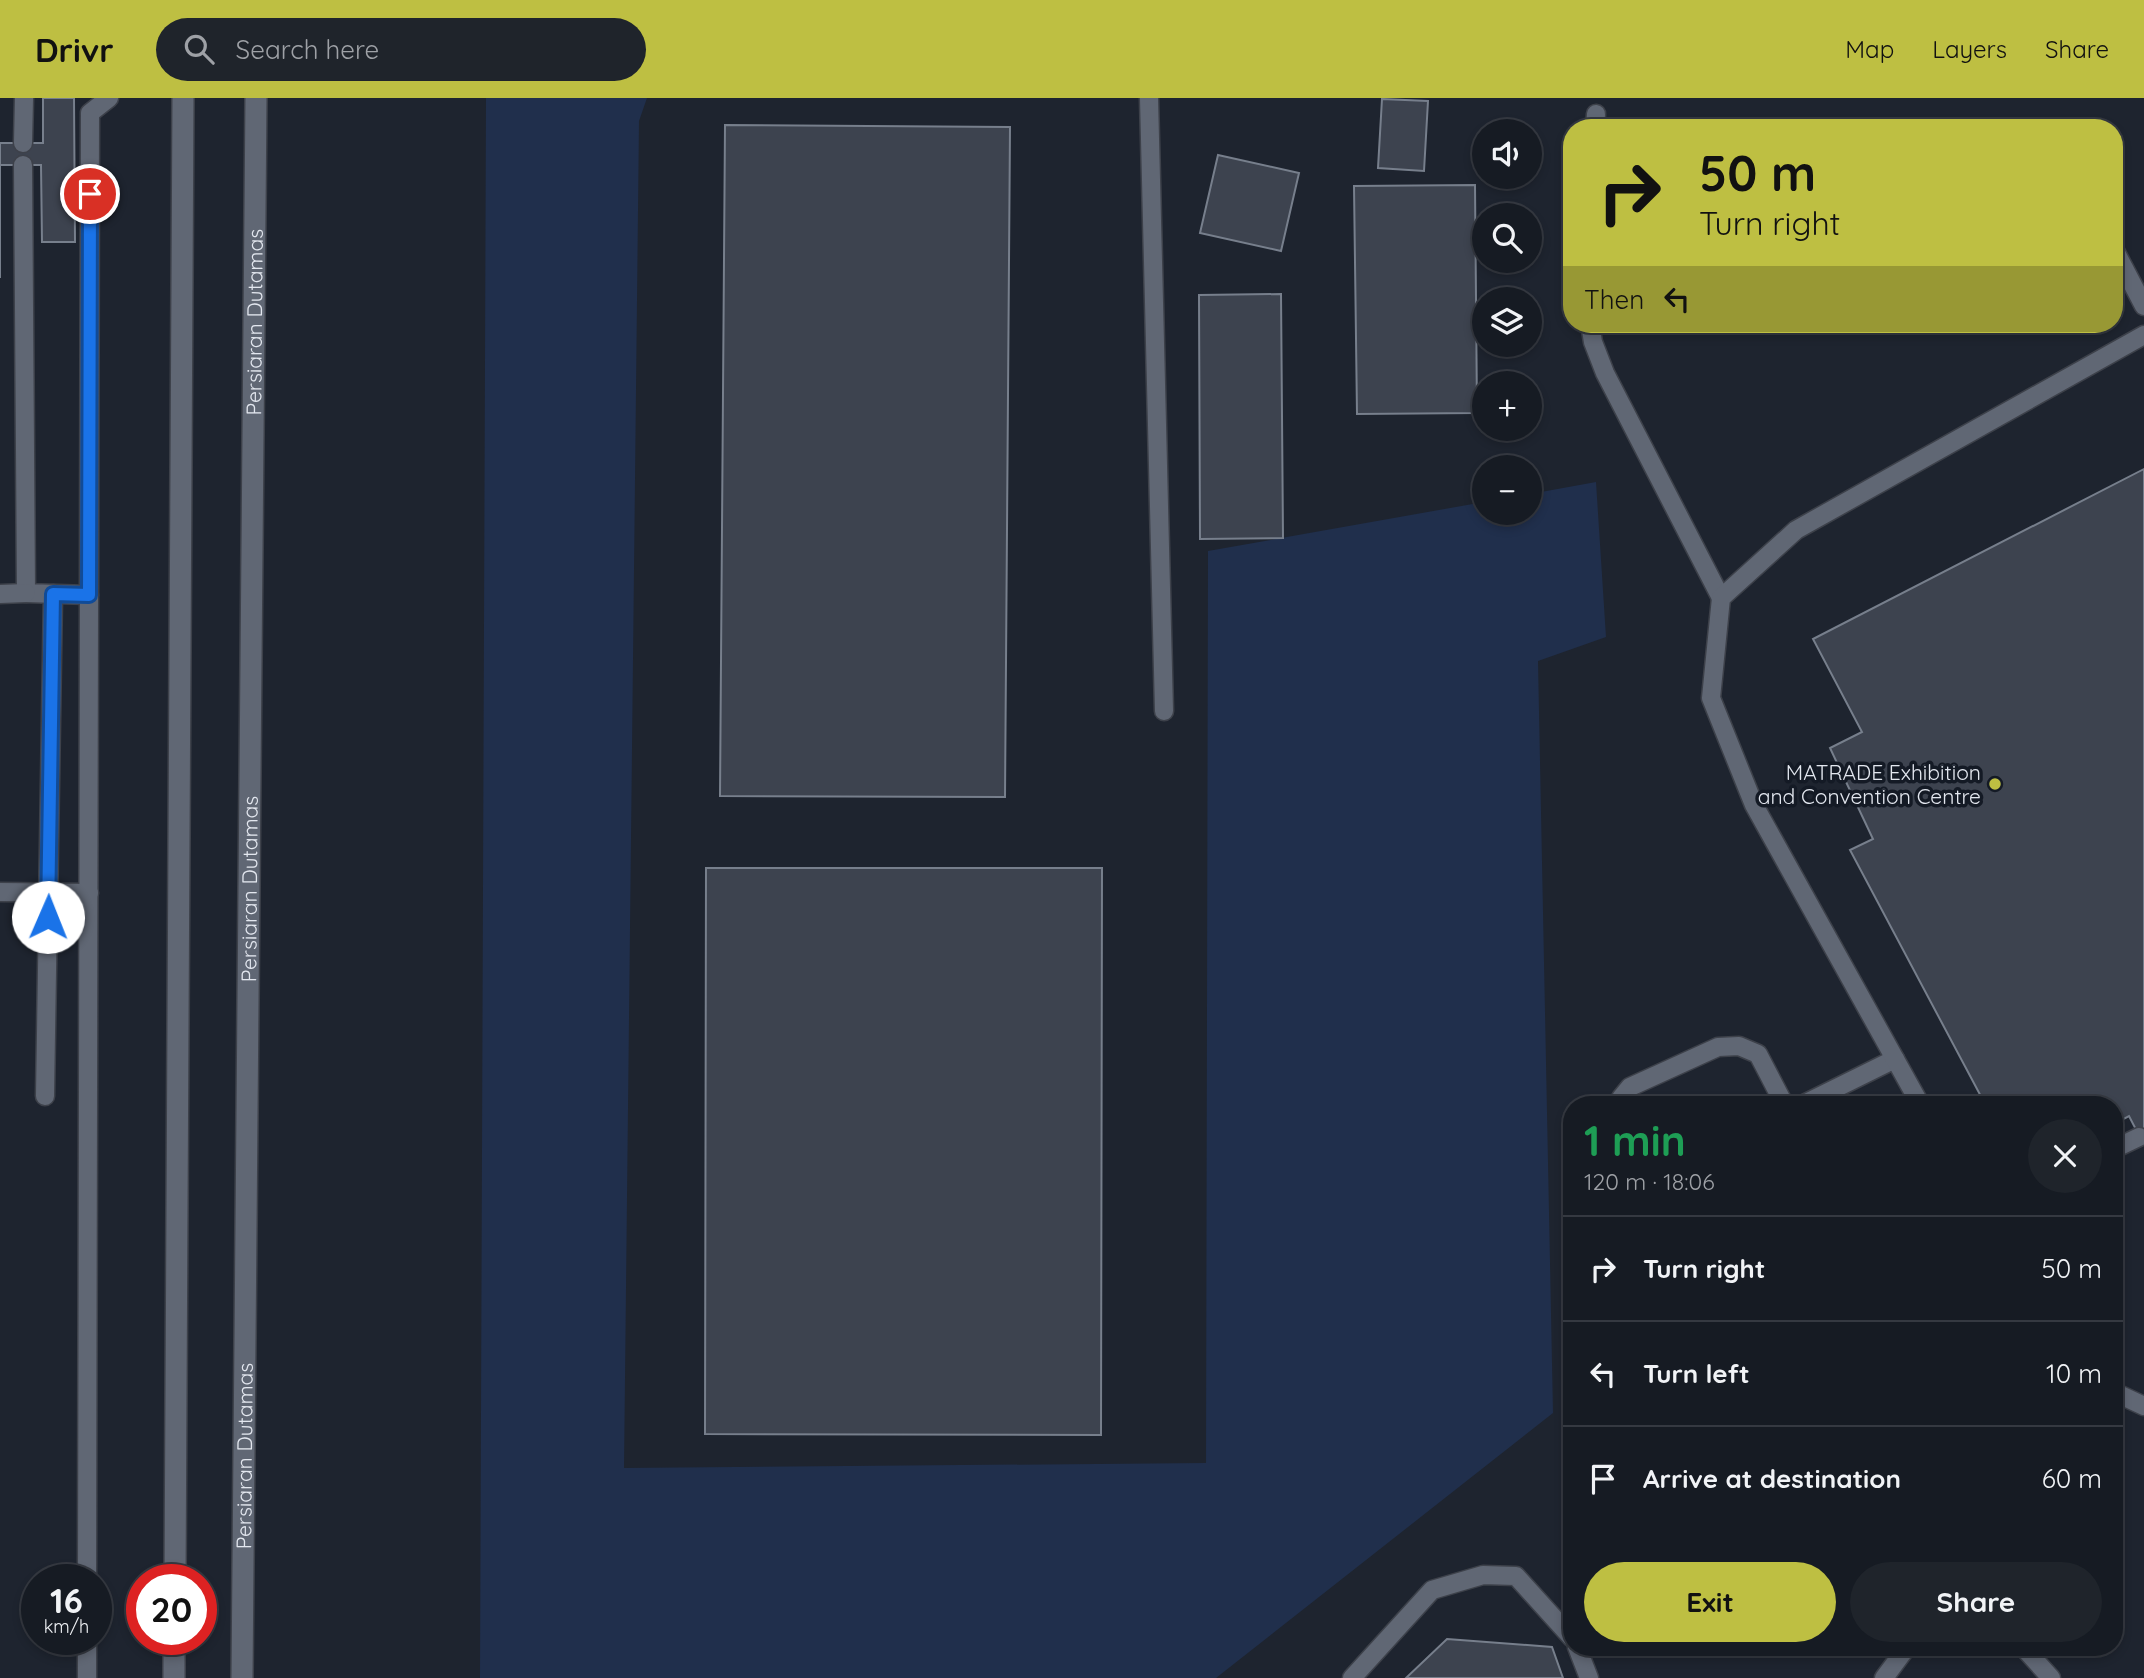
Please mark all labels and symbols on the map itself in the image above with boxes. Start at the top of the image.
pin [60,164,120,224]
street label: Persiaran Dutamas [240,229,268,415]
place label: MATRADE Exhibition and Convention Centre [1758,759,1981,809]
marker: MATRADE Exhibition and Convention Centre [1987,776,2003,792]
street label: Persiaran Dutamas [235,796,263,982]
position arrow [11,880,85,954]
street label: Persiaran Dutamas [230,1363,258,1549]
speed limit sign: 20 [126,1564,217,1655]

